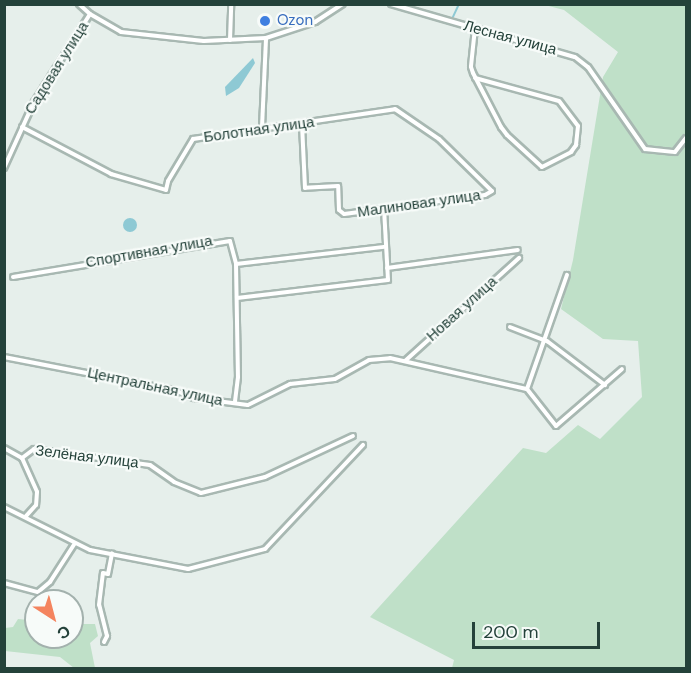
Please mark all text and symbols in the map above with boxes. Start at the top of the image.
place label: Ozon [277,12,313,30]
marker: Ozon [258,14,272,28]
street label: Лесная улица [461,17,559,59]
street label: Садовая улица [21,18,93,118]
street label: Болотная улица [202,113,316,147]
street label: Малиновая улица [356,186,482,222]
street label: Спортивная улица [84,232,214,272]
street label: Новая улица [423,273,501,345]
street label: Центральная улица [86,364,224,410]
street label: Зелёная улица [34,442,140,472]
north arrow [24,589,84,649]
scale bar [475,610,602,648]
text: С [53,620,75,644]
text: 200 m [483,620,539,644]

